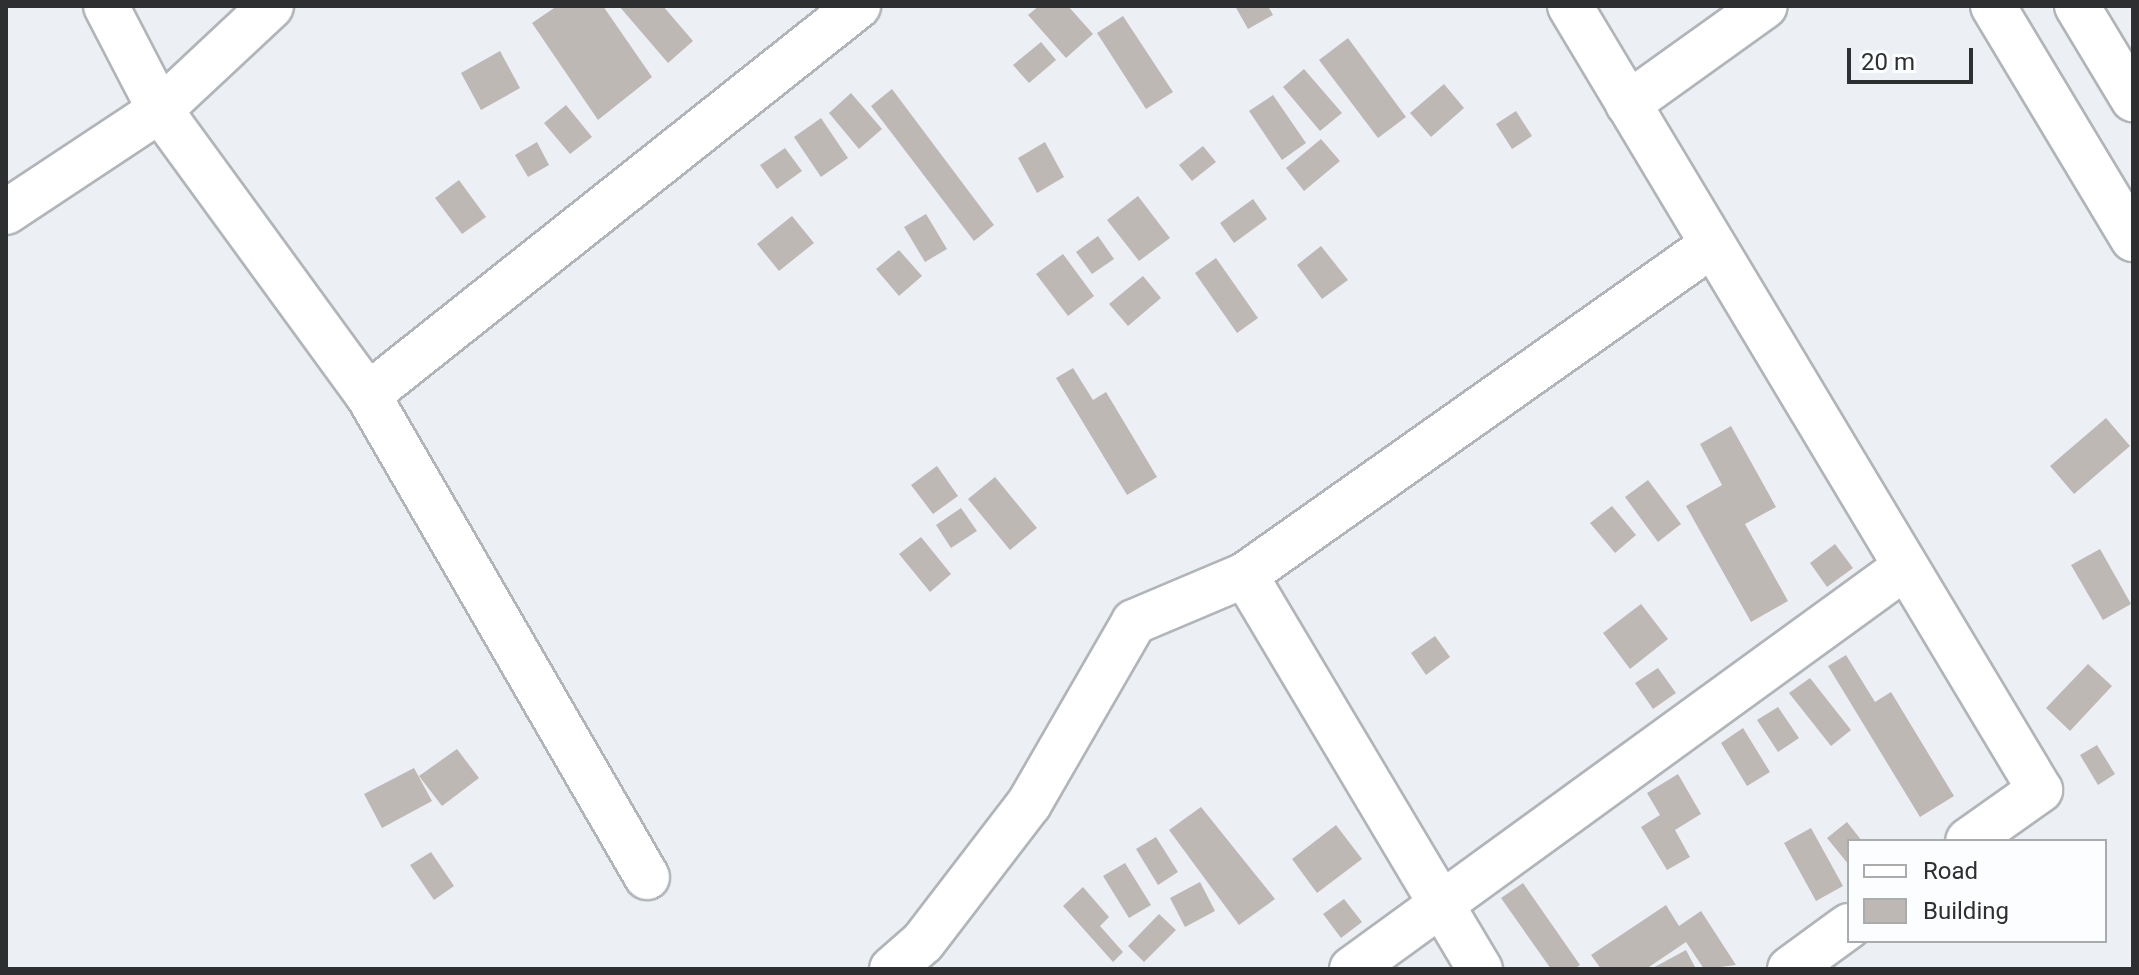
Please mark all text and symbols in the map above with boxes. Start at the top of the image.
scale bar [1851,32,1977,82]
text: 20 m [1861,48,1915,76]
legend [1847,839,2107,943]
text: Road [1923,857,1978,885]
text: Building [1923,897,2009,925]

